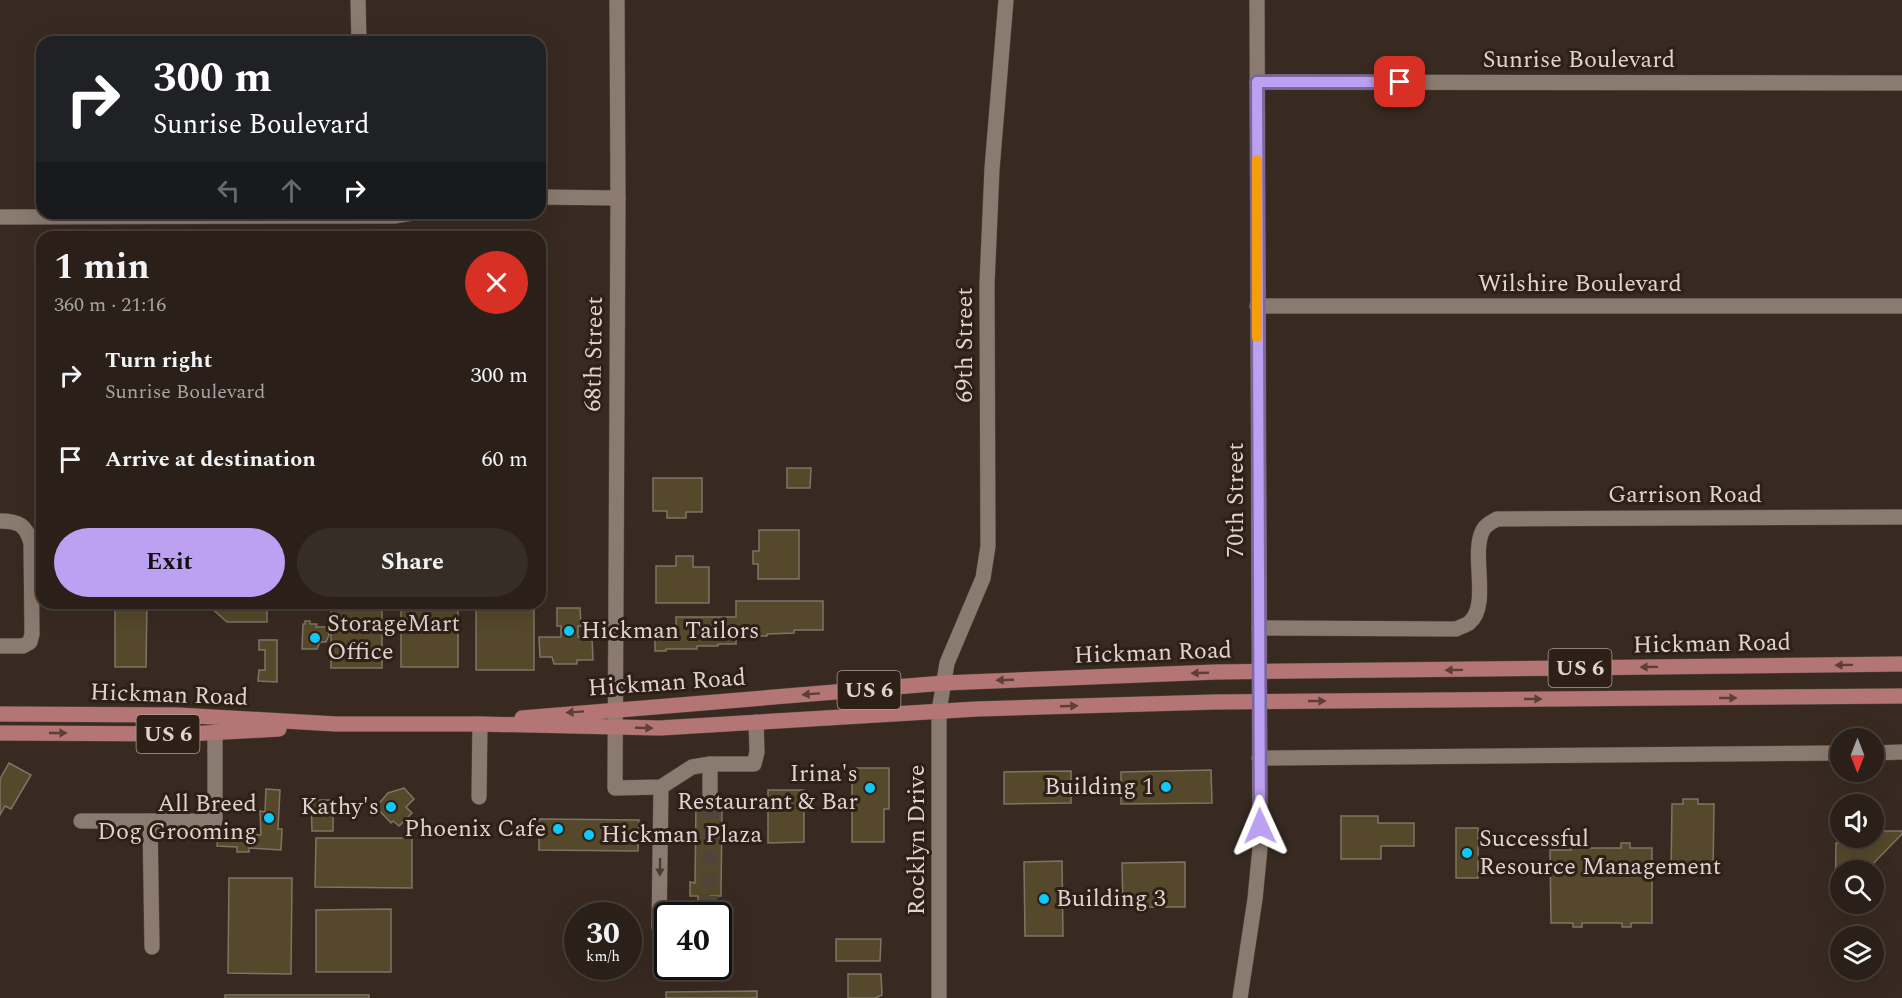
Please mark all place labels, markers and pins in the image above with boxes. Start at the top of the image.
pin [1374,56,1425,107]
place label: StorageMart Office [327,606,460,670]
place label: Hickman Tailors [581,613,759,649]
marker: Hickman Tailors [562,624,576,638]
marker: StorageMart Office [308,631,322,645]
place label: Irina's Restaurant & Bar [677,756,858,820]
place label: Building 1 [1044,769,1154,805]
marker: Building 1 [1159,780,1173,794]
marker: Irina's Restaurant & Bar [863,781,877,795]
place label: All Breed Dog Grooming [97,786,257,850]
place label: Kathy's [300,789,379,825]
marker: Kathy's [384,800,398,814]
marker: All Breed Dog Grooming [262,811,276,825]
place label: Phoenix Cafe [404,811,546,847]
place label: Hickman Plaza [601,817,762,853]
place label: Successful Resource Management [1479,821,1721,885]
marker: Phoenix Cafe [551,822,565,836]
marker: Hickman Plaza [582,828,596,842]
marker: Successful Resource Management [1460,846,1474,860]
place label: Building 3 [1056,881,1166,917]
marker: Building 3 [1037,892,1051,906]

